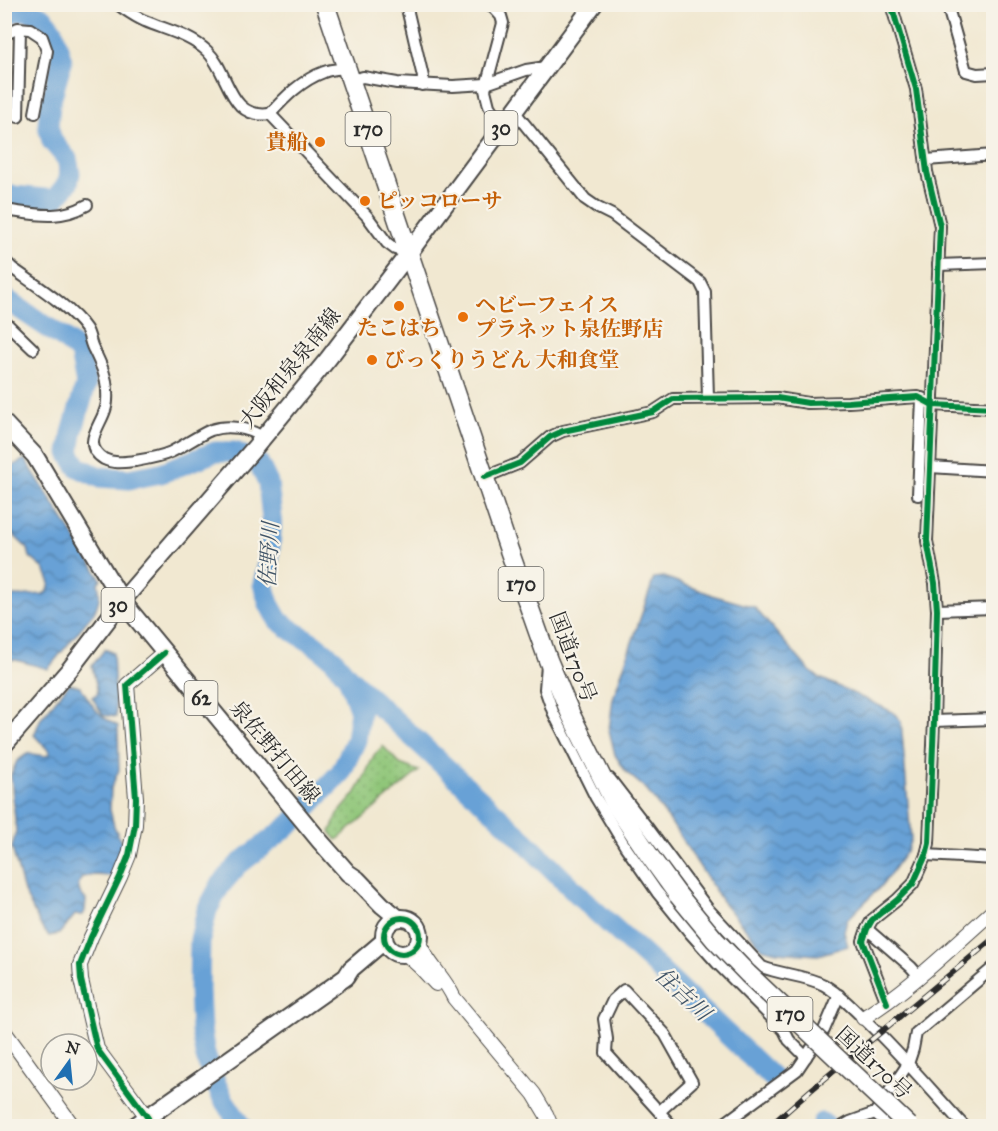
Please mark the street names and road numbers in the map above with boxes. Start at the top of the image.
road number: 30 [484,111,518,145]
road number: 170 [346,112,391,146]
street label: 大阪和泉泉南線 [234,303,346,433]
road number: 170 [498,567,544,601]
road number: 30 [102,588,134,622]
street label: 国道170号 [544,608,602,706]
road number: 62 [184,681,218,715]
street label: 泉佐野打田線 [225,695,325,809]
road number: 170 [768,997,812,1031]
street label: 国道170号 [830,1021,918,1105]

